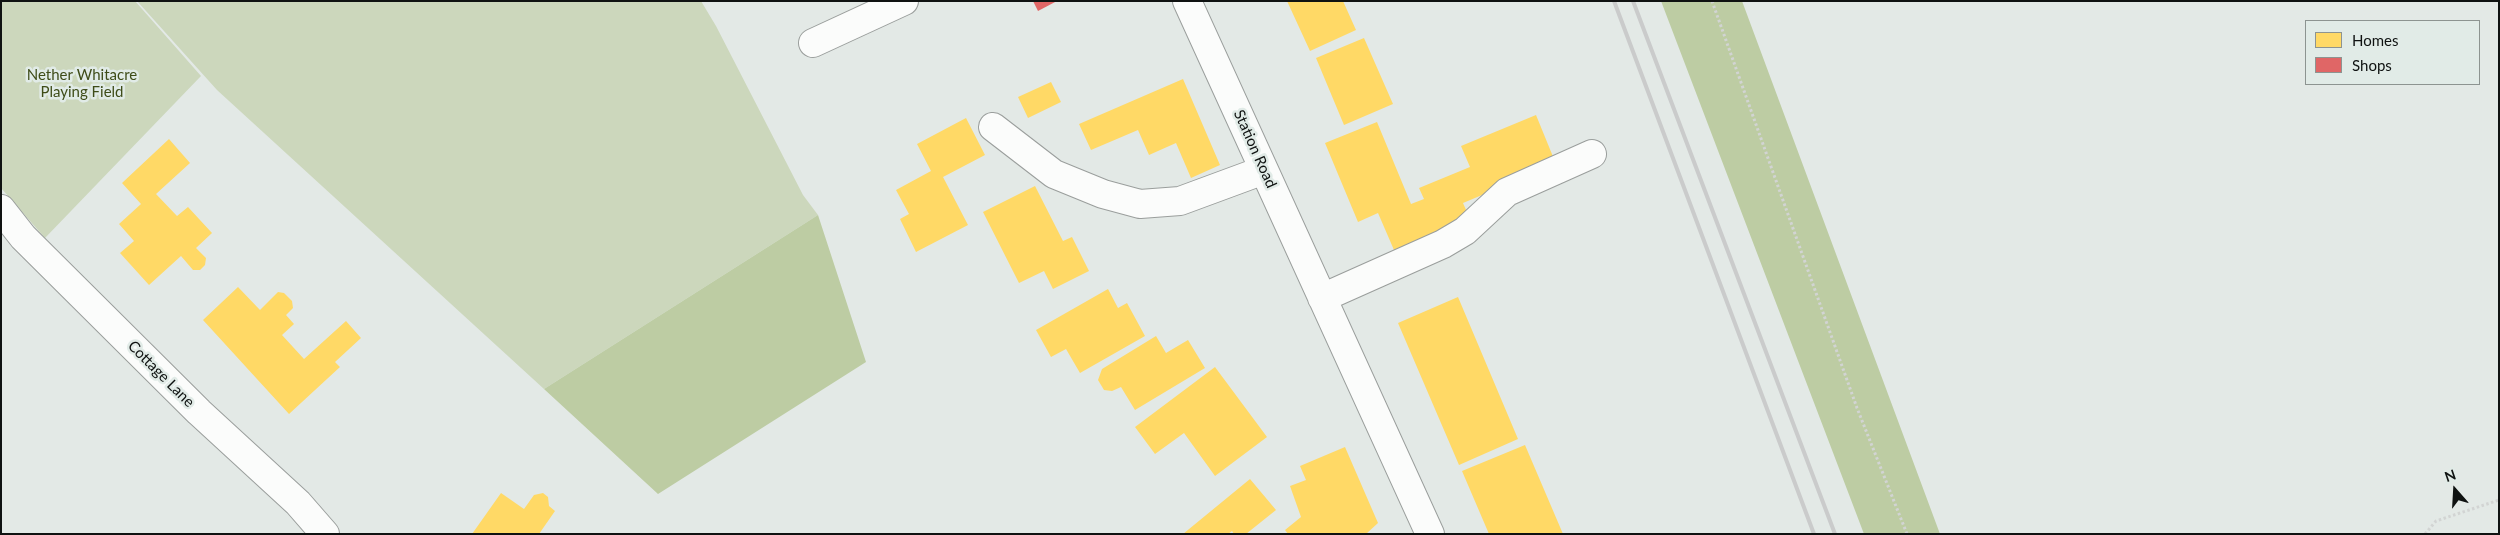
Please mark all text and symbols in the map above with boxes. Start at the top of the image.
legend [2305,20,2480,85]
text: Homes [2352,31,2398,49]
text: Shops [2352,56,2392,74]
park label: Nether Whitacre Playing Field [27,66,137,101]
street label: Station Road [1230,107,1280,191]
street label: Cottage Lane [124,337,198,411]
north arrow [2430,465,2480,515]
text: N [2442,466,2458,485]

